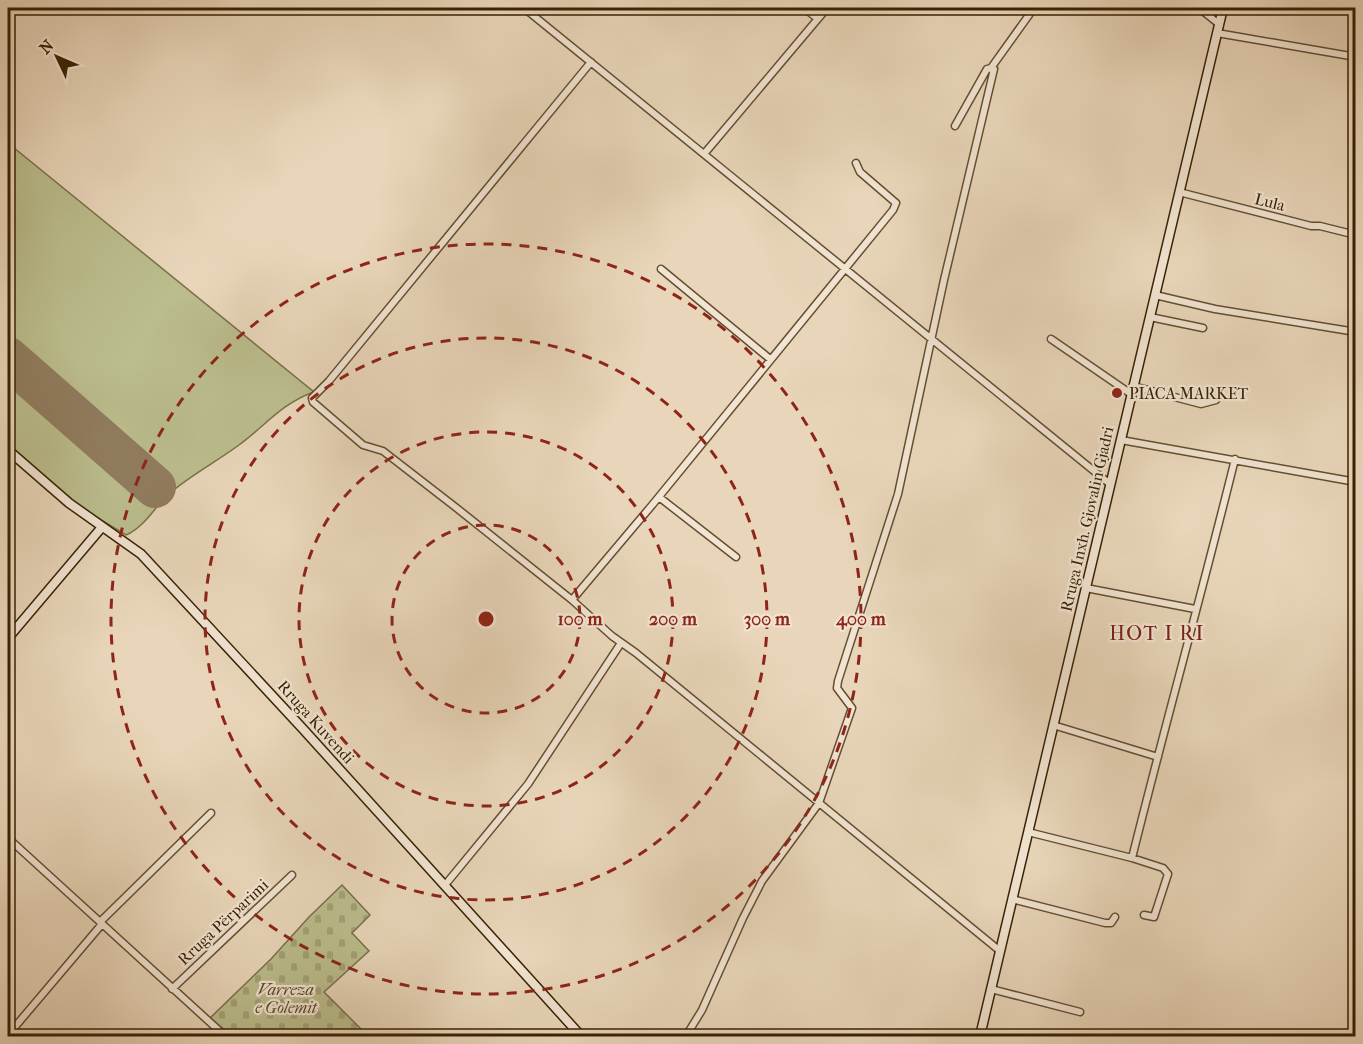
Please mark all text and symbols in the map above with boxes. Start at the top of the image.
north arrow [27,27,87,87]
text: N [36,35,58,58]
street label: Lula [1253,189,1288,215]
place label: PIACA MARKET [1129,384,1248,403]
marker: PIACA MARKET [1110,386,1124,400]
street label: Rruga Inxh. Gjovalin Gjadri [1056,424,1118,614]
centre of rings [476,609,496,629]
text: 100 m [557,609,604,630]
text: 200 m [649,609,698,630]
text: 300 m [744,609,791,630]
text: 400 m [835,609,887,630]
district label: HOT I RI [1109,622,1205,645]
street label: Rruga Kuvendi [274,676,358,768]
street label: Rruga Përparimi [174,875,272,969]
park label: Varreza e Golemit [255,980,318,1017]

